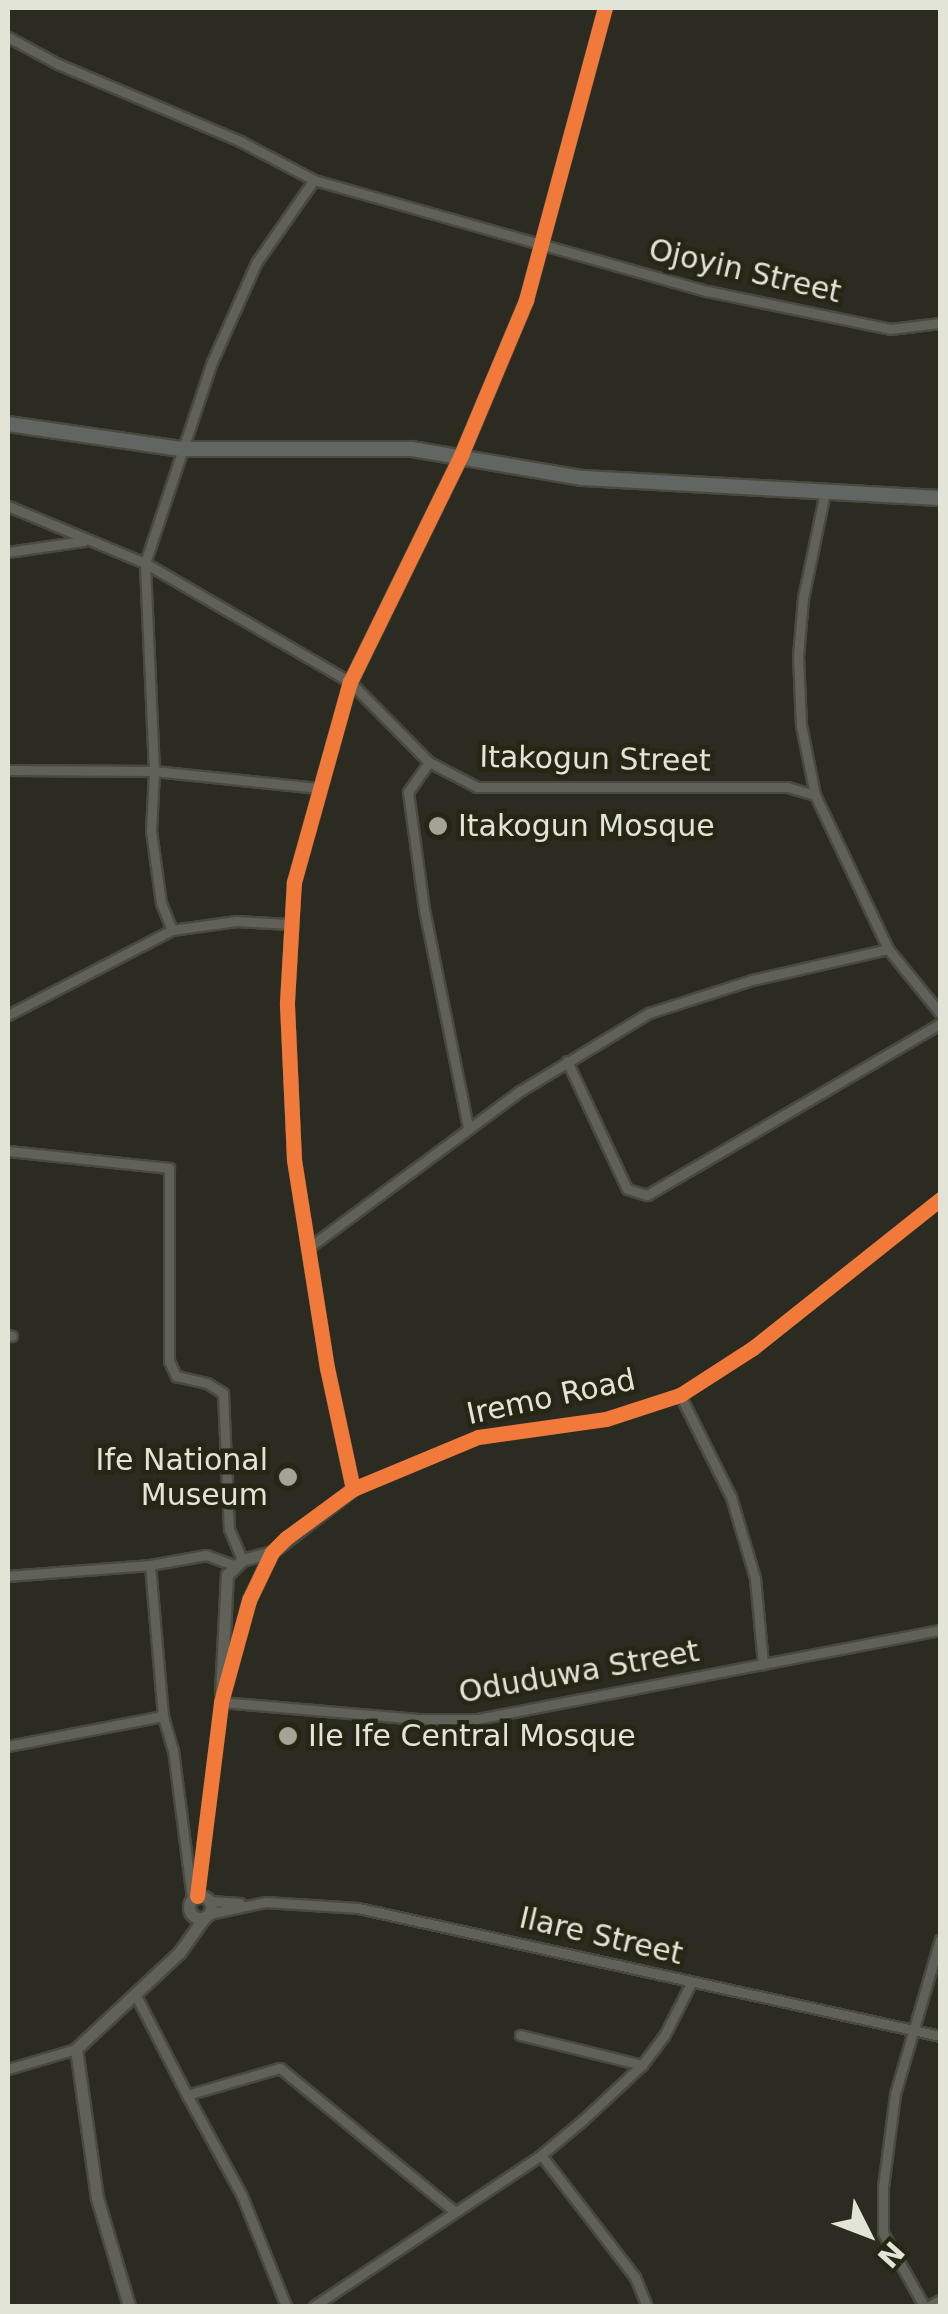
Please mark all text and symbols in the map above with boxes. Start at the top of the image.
street label: Ojoyin Street [645,231,845,311]
street label: Itakogun Street [479,739,711,779]
place label: Itakogun Mosque [458,808,715,844]
marker: Itakogun Mosque [427,815,449,837]
street label: Iremo Road [463,1362,639,1432]
place label: Ife National Museum [96,1442,268,1512]
marker: Ife National Museum [277,1466,299,1488]
street label: Oduduwa Street [456,1633,702,1711]
place label: Ile Ife Central Mosque [308,1718,636,1754]
marker: Ile Ife Central Mosque [277,1725,299,1747]
street label: Ilare Street [516,1900,686,1972]
north arrow [818,2184,918,2284]
text: N [871,2235,911,2274]

